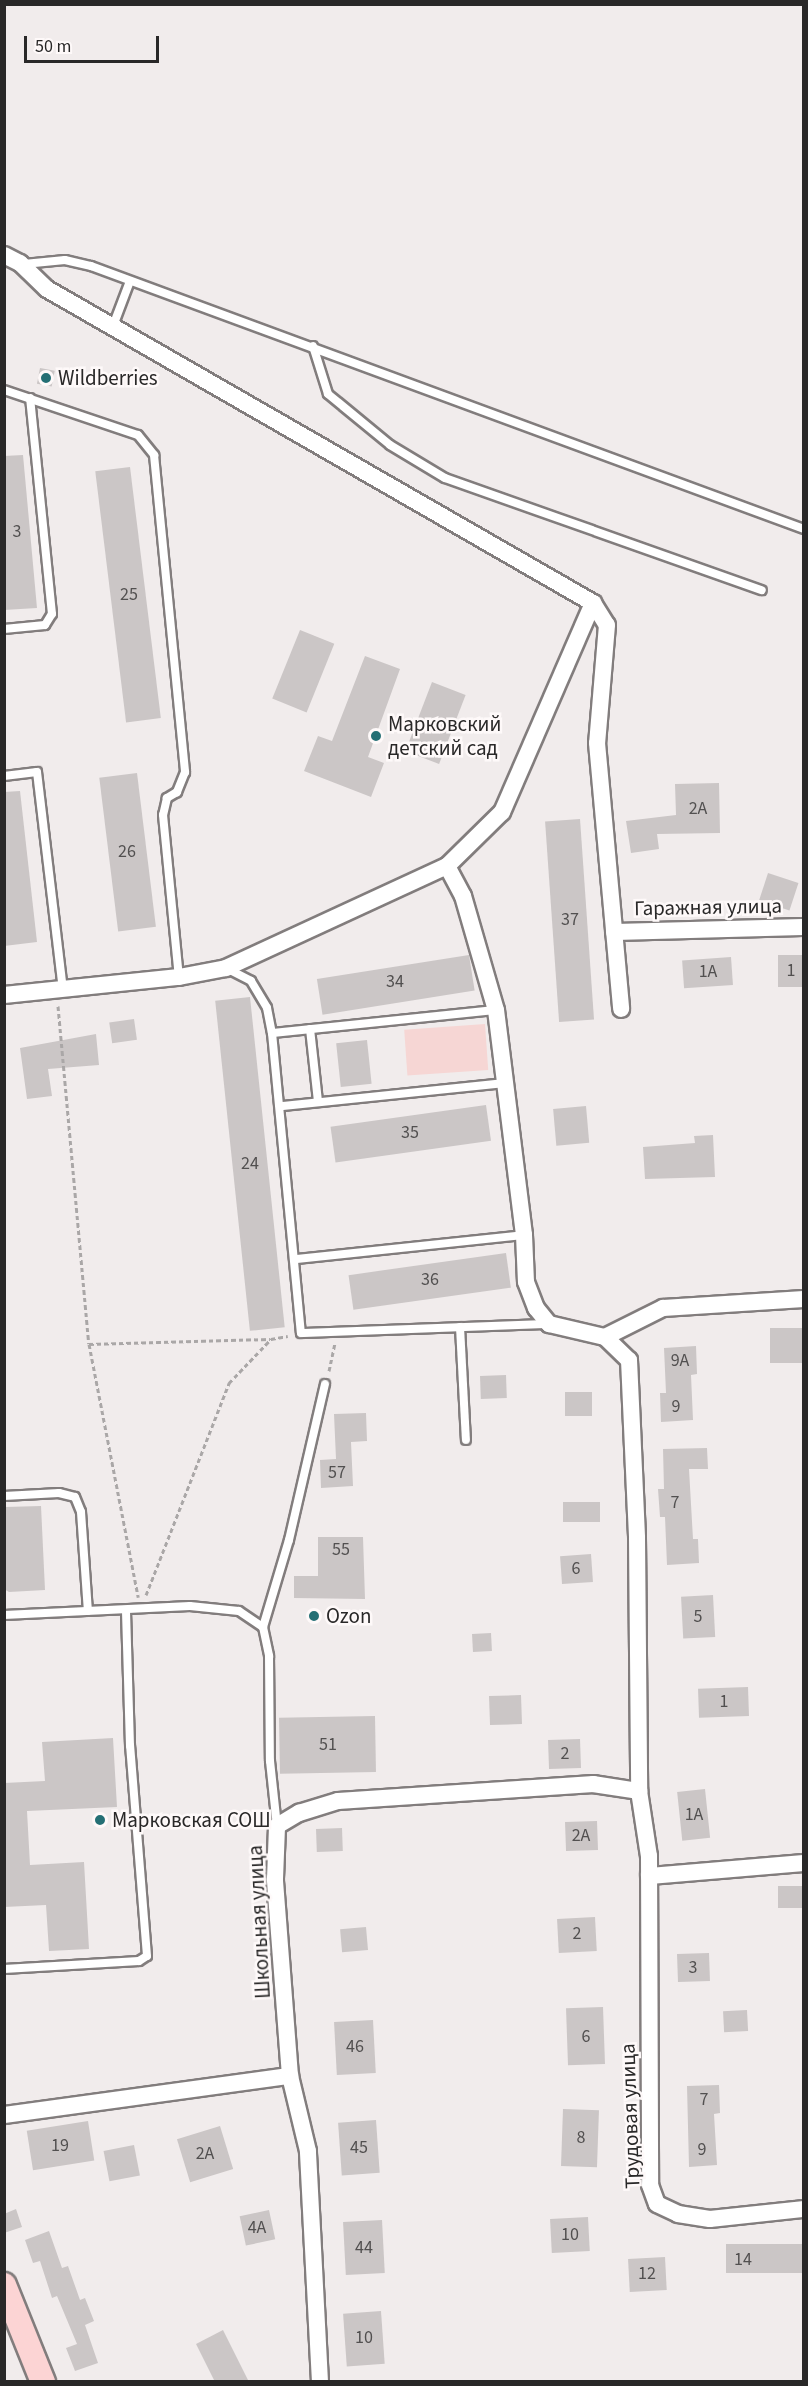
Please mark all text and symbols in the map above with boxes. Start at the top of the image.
scale bar [27,24,162,62]
text: 50 m [35,34,71,59]
place label: Wildberries [58,365,158,391]
marker: Wildberries [39,371,53,385]
house number: 3 [13,521,21,543]
house number: 25 [120,584,138,606]
place label: Марковский детский сад [388,711,501,761]
marker: Марковский детский сад [369,729,383,743]
house number: 2А [689,798,707,820]
house number: 26 [118,841,136,863]
street label: Гаражная улица [634,893,782,921]
house number: 37 [561,909,579,931]
house number: 1 [787,960,795,982]
house number: 1А [699,961,717,983]
house number: 34 [386,971,404,993]
house number: 35 [401,1122,419,1144]
house number: 24 [241,1153,259,1175]
house number: 36 [421,1269,439,1291]
house number: 9А [671,1350,689,1372]
house number: 9 [672,1396,680,1418]
house number: 57 [328,1462,346,1484]
house number: 7 [671,1492,679,1514]
house number: 55 [332,1539,350,1561]
house number: 6 [572,1558,580,1580]
place label: Ozon [326,1603,371,1629]
house number: 5 [694,1606,702,1628]
marker: Ozon [307,1609,321,1623]
house number: 1 [720,1691,728,1713]
house number: 51 [319,1734,337,1756]
house number: 2 [561,1743,569,1765]
house number: 1А [685,1804,703,1826]
place label: Марковская СОШ [112,1807,271,1833]
marker: Марковская СОШ [93,1813,107,1827]
house number: 2А [572,1825,590,1847]
street label: Школьная улица [242,1845,276,1999]
house number: 2 [573,1923,581,1945]
house number: 3 [689,1957,697,1979]
house number: 6 [582,2026,590,2048]
house number: 46 [346,2036,364,2058]
street label: Трудовая улица [615,2043,645,2189]
house number: 7 [700,2089,708,2111]
house number: 8 [577,2127,585,2149]
house number: 19 [51,2135,69,2157]
house number: 45 [350,2137,368,2159]
house number: 9 [698,2139,706,2161]
house number: 2А [196,2143,214,2165]
house number: 4А [248,2217,266,2239]
house number: 10 [561,2224,579,2246]
house number: 44 [355,2237,373,2259]
house number: 14 [734,2249,752,2271]
house number: 12 [638,2263,656,2285]
house number: 10 [355,2327,373,2349]

